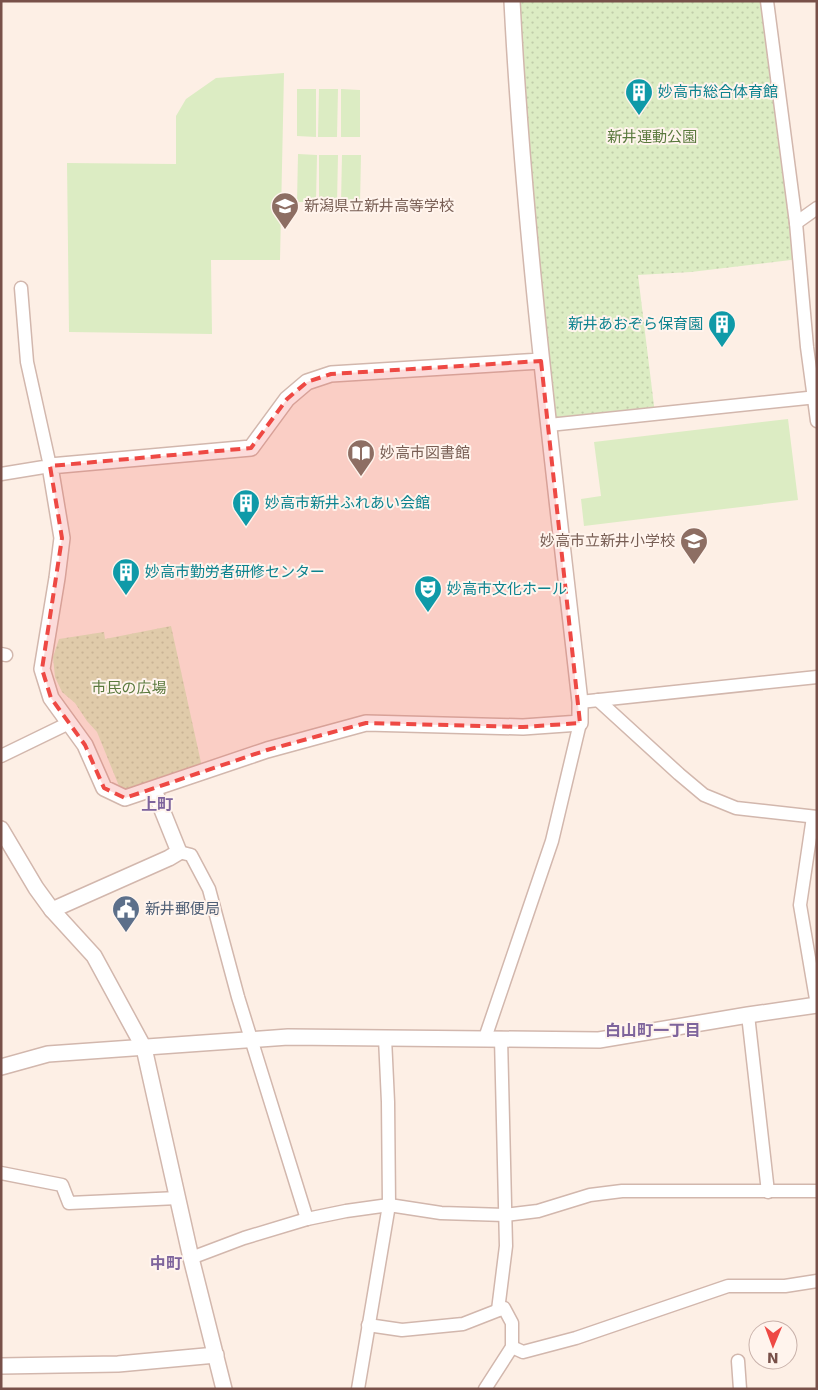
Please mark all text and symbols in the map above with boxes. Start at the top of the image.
building icon: 妙高市総合体育館 [624,77,654,116]
place label: 妙高市総合体育館 [658,83,778,101]
park label: 新井運動公園 [607,128,697,146]
school or university icon: 新潟県立新井高等学校 [270,191,300,230]
place label: 新潟県立新井高等学校 [304,197,454,215]
building icon: 新井あおぞら保育園 [707,309,737,348]
place label: 新井あおぞら保育園 [568,315,703,333]
library icon: 妙高市図書館 [346,438,376,477]
place label: 妙高市図書館 [380,444,470,462]
building icon: 妙高市新井ふれあい会館 [231,488,261,527]
place label: 妙高市新井ふれあい会館 [265,494,430,512]
school or university icon: 妙高市立新井小学校 [679,526,709,565]
place label: 妙高市立新井小学校 [540,532,675,550]
building icon: 妙高市勤労者研修センター [111,557,141,596]
place label: 妙高市勤労者研修センター [145,563,325,581]
theatre icon: 妙高市文化ホール [413,574,443,613]
place label: 妙高市文化ホール [447,580,567,598]
park label: 市民の広場 [91,679,167,697]
district label: 上町 [141,795,173,814]
public building icon: 新井郵便局 [111,894,141,933]
place label: 新井郵便局 [145,900,220,918]
district label: 白山町一丁目 [605,1021,701,1040]
district label: 中町 [150,1254,182,1273]
north arrow [748,1320,798,1370]
text: N [767,1350,779,1366]

